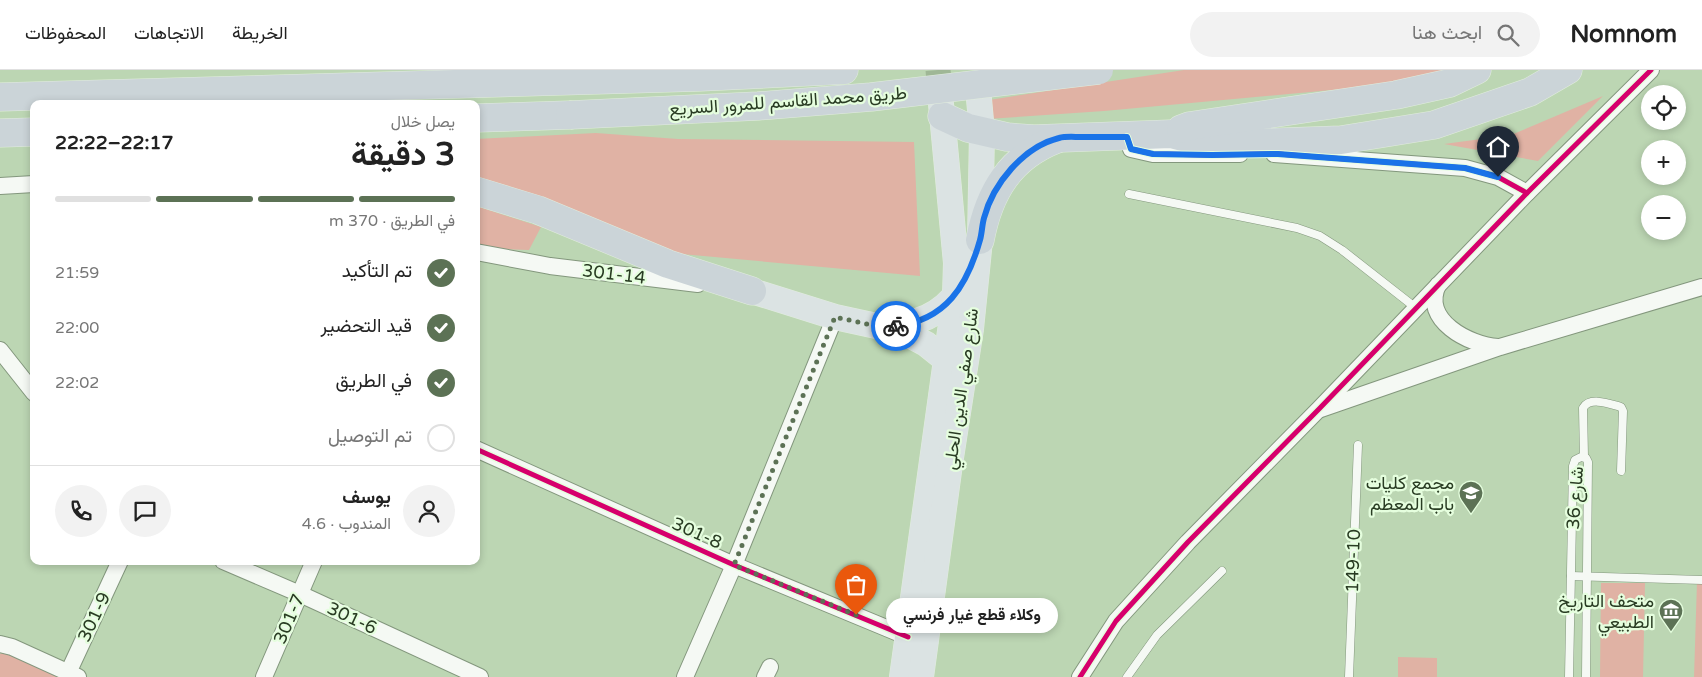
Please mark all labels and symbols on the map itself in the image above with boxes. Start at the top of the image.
street label: طريق محمد القاسم للمرور السريع [668,82,908,121]
pin [1477,126,1519,177]
street label: 301-14 [581,259,647,289]
courier [871,301,921,351]
street label: شارع صفي الدين الحلي [939,307,987,472]
street label: شارع 36 [1562,466,1589,531]
place label: مجمع كليات باب المعظم [1366,472,1454,516]
school or university icon: مجمع كليات باب المعظم [1458,480,1484,514]
street label: 301-8 [669,512,725,554]
street label: 149-10 [1341,529,1365,593]
pin [835,564,877,615]
street label: 301-9 [73,589,115,645]
place label: متحف التاريخ الطبيعي [1558,590,1654,637]
street label: 301-7 [269,591,309,647]
street label: 301-6 [324,597,380,639]
callout: وكلاء قطع غيار فرنسي [886,598,1058,632]
museum icon: متحف التاريخ الطبيعي [1658,598,1684,632]

